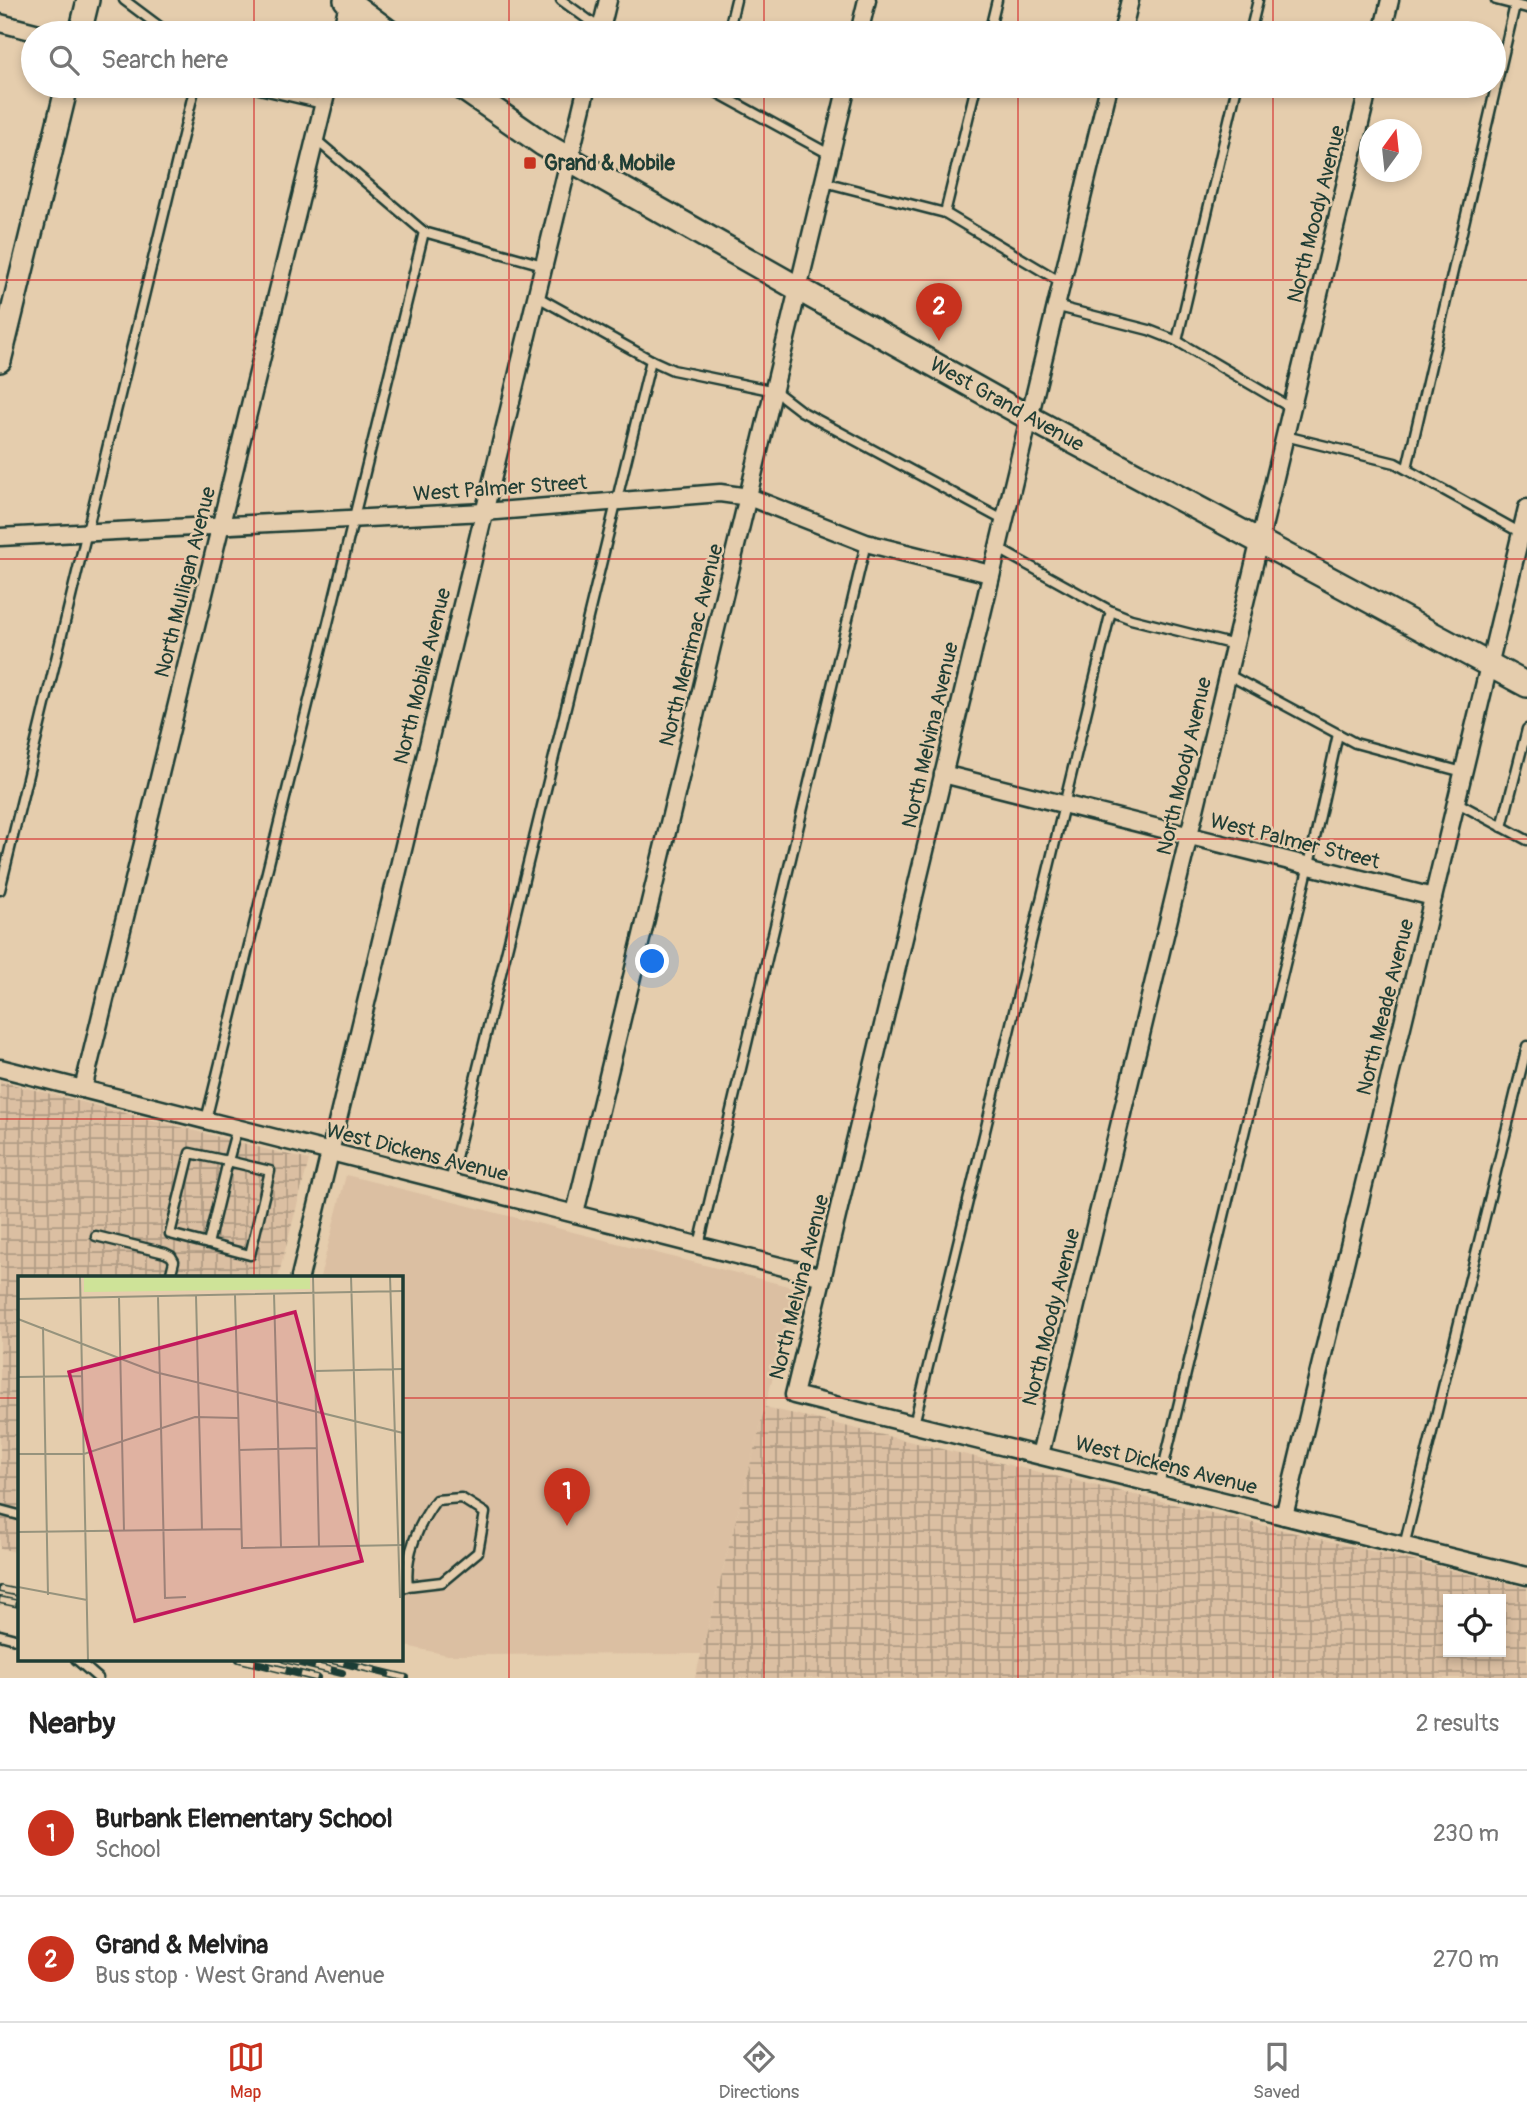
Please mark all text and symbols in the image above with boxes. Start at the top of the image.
search box [21,21,1506,98]
icon: search [45,41,83,79]
text: Search here [101,44,228,76]
north arrow [1359,119,1422,182]
street label: North Moody Avenue [1281,122,1352,306]
place label: Grand & Mobile [544,150,675,177]
marker: Grand & Mobile [522,155,538,171]
pin: 2 [916,283,962,341]
street label: West Grand Avenue [925,351,1089,458]
street label: West Palmer Street [412,469,588,508]
street label: North Mulligan Avenue [149,483,222,680]
street label: North Merrimac Avenue [653,540,730,749]
street label: North Mobile Avenue [388,585,458,767]
street label: North Melvina Avenue [896,639,965,831]
street label: North Moody Avenue [1151,674,1218,858]
street label: West Palmer Street [1207,807,1383,876]
street label: North Meade Avenue [1350,915,1421,1098]
your location [635,944,669,978]
street label: West Dickens Avenue [323,1117,511,1188]
street label: North Melvina Avenue [763,1191,836,1383]
street label: North Moody Avenue [1016,1225,1087,1409]
inset map [18,1276,402,1660]
street label: West Dickens Avenue [1072,1430,1260,1501]
pin: 1 [544,1468,590,1526]
map controls [1443,1594,1506,1657]
button: locate [1443,1594,1506,1657]
text: Nearby [28,1705,115,1742]
text: 2 results [1416,1709,1499,1738]
text: Burbank Elementary School [95,1803,393,1835]
text: 1 [47,1819,56,1848]
text: 230 m [1433,1819,1499,1848]
text: School [95,1835,161,1864]
text: Grand & Melvina [95,1929,268,1961]
text: 2 [45,1945,57,1974]
text: 270 m [1433,1945,1499,1974]
text: Bus stop · West Grand Avenue [95,1961,384,1990]
tab: Map [227,2038,265,2104]
tab: Directions [719,2038,799,2104]
tab: Saved [1253,2038,1300,2104]

